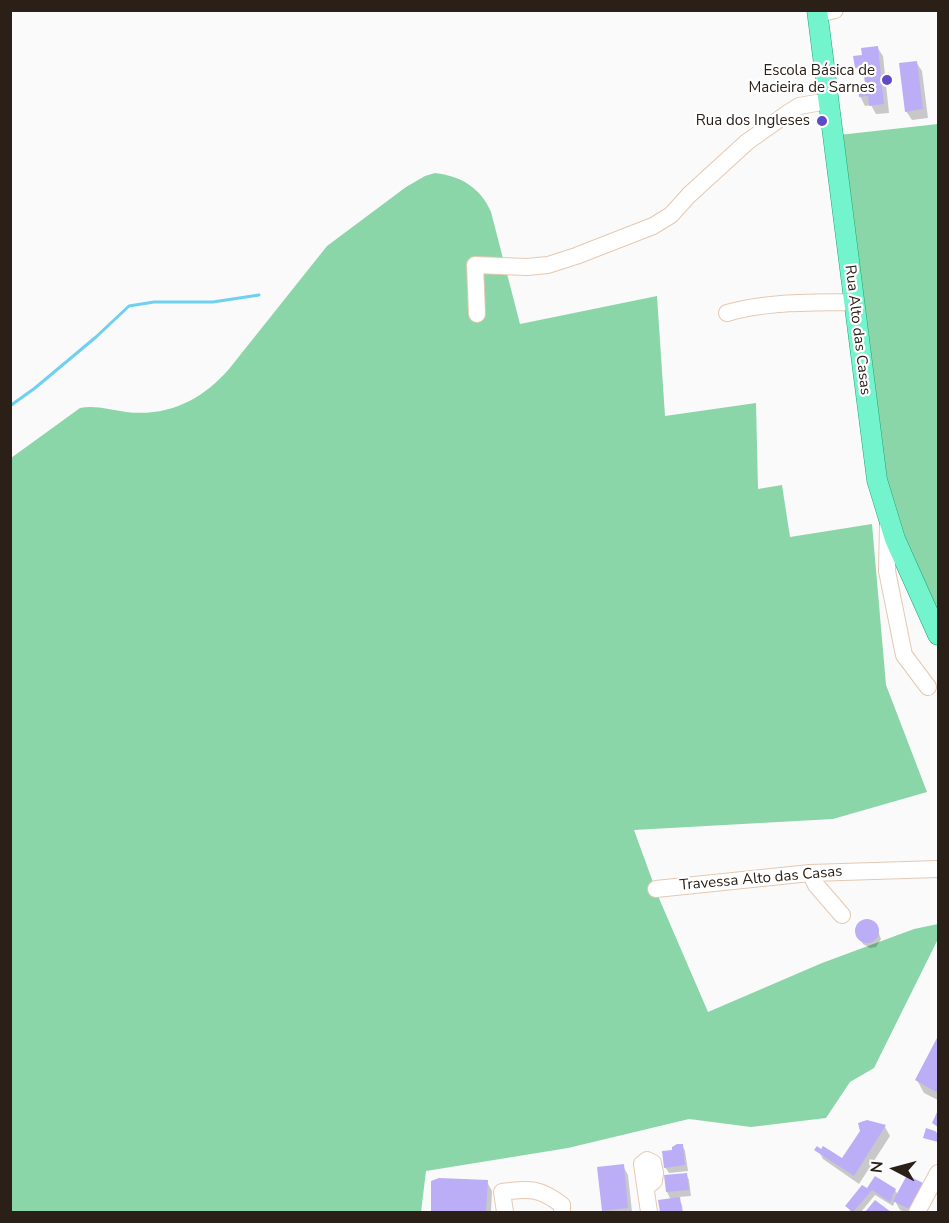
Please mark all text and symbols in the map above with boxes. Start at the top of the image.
place label: Escola Básica de Macieira de Sarnes [748,62,875,97]
marker: Escola Básica de Macieira de Sarnes [880,73,894,87]
place label: Rua dos Ingleses [696,112,810,130]
marker: Rua dos Ingleses [815,114,829,128]
street label: Rua Alto das Casas [840,264,874,396]
street label: Travessa Alto das Casas [679,863,843,895]
north arrow [865,1139,925,1199]
text: N [866,1160,889,1174]

